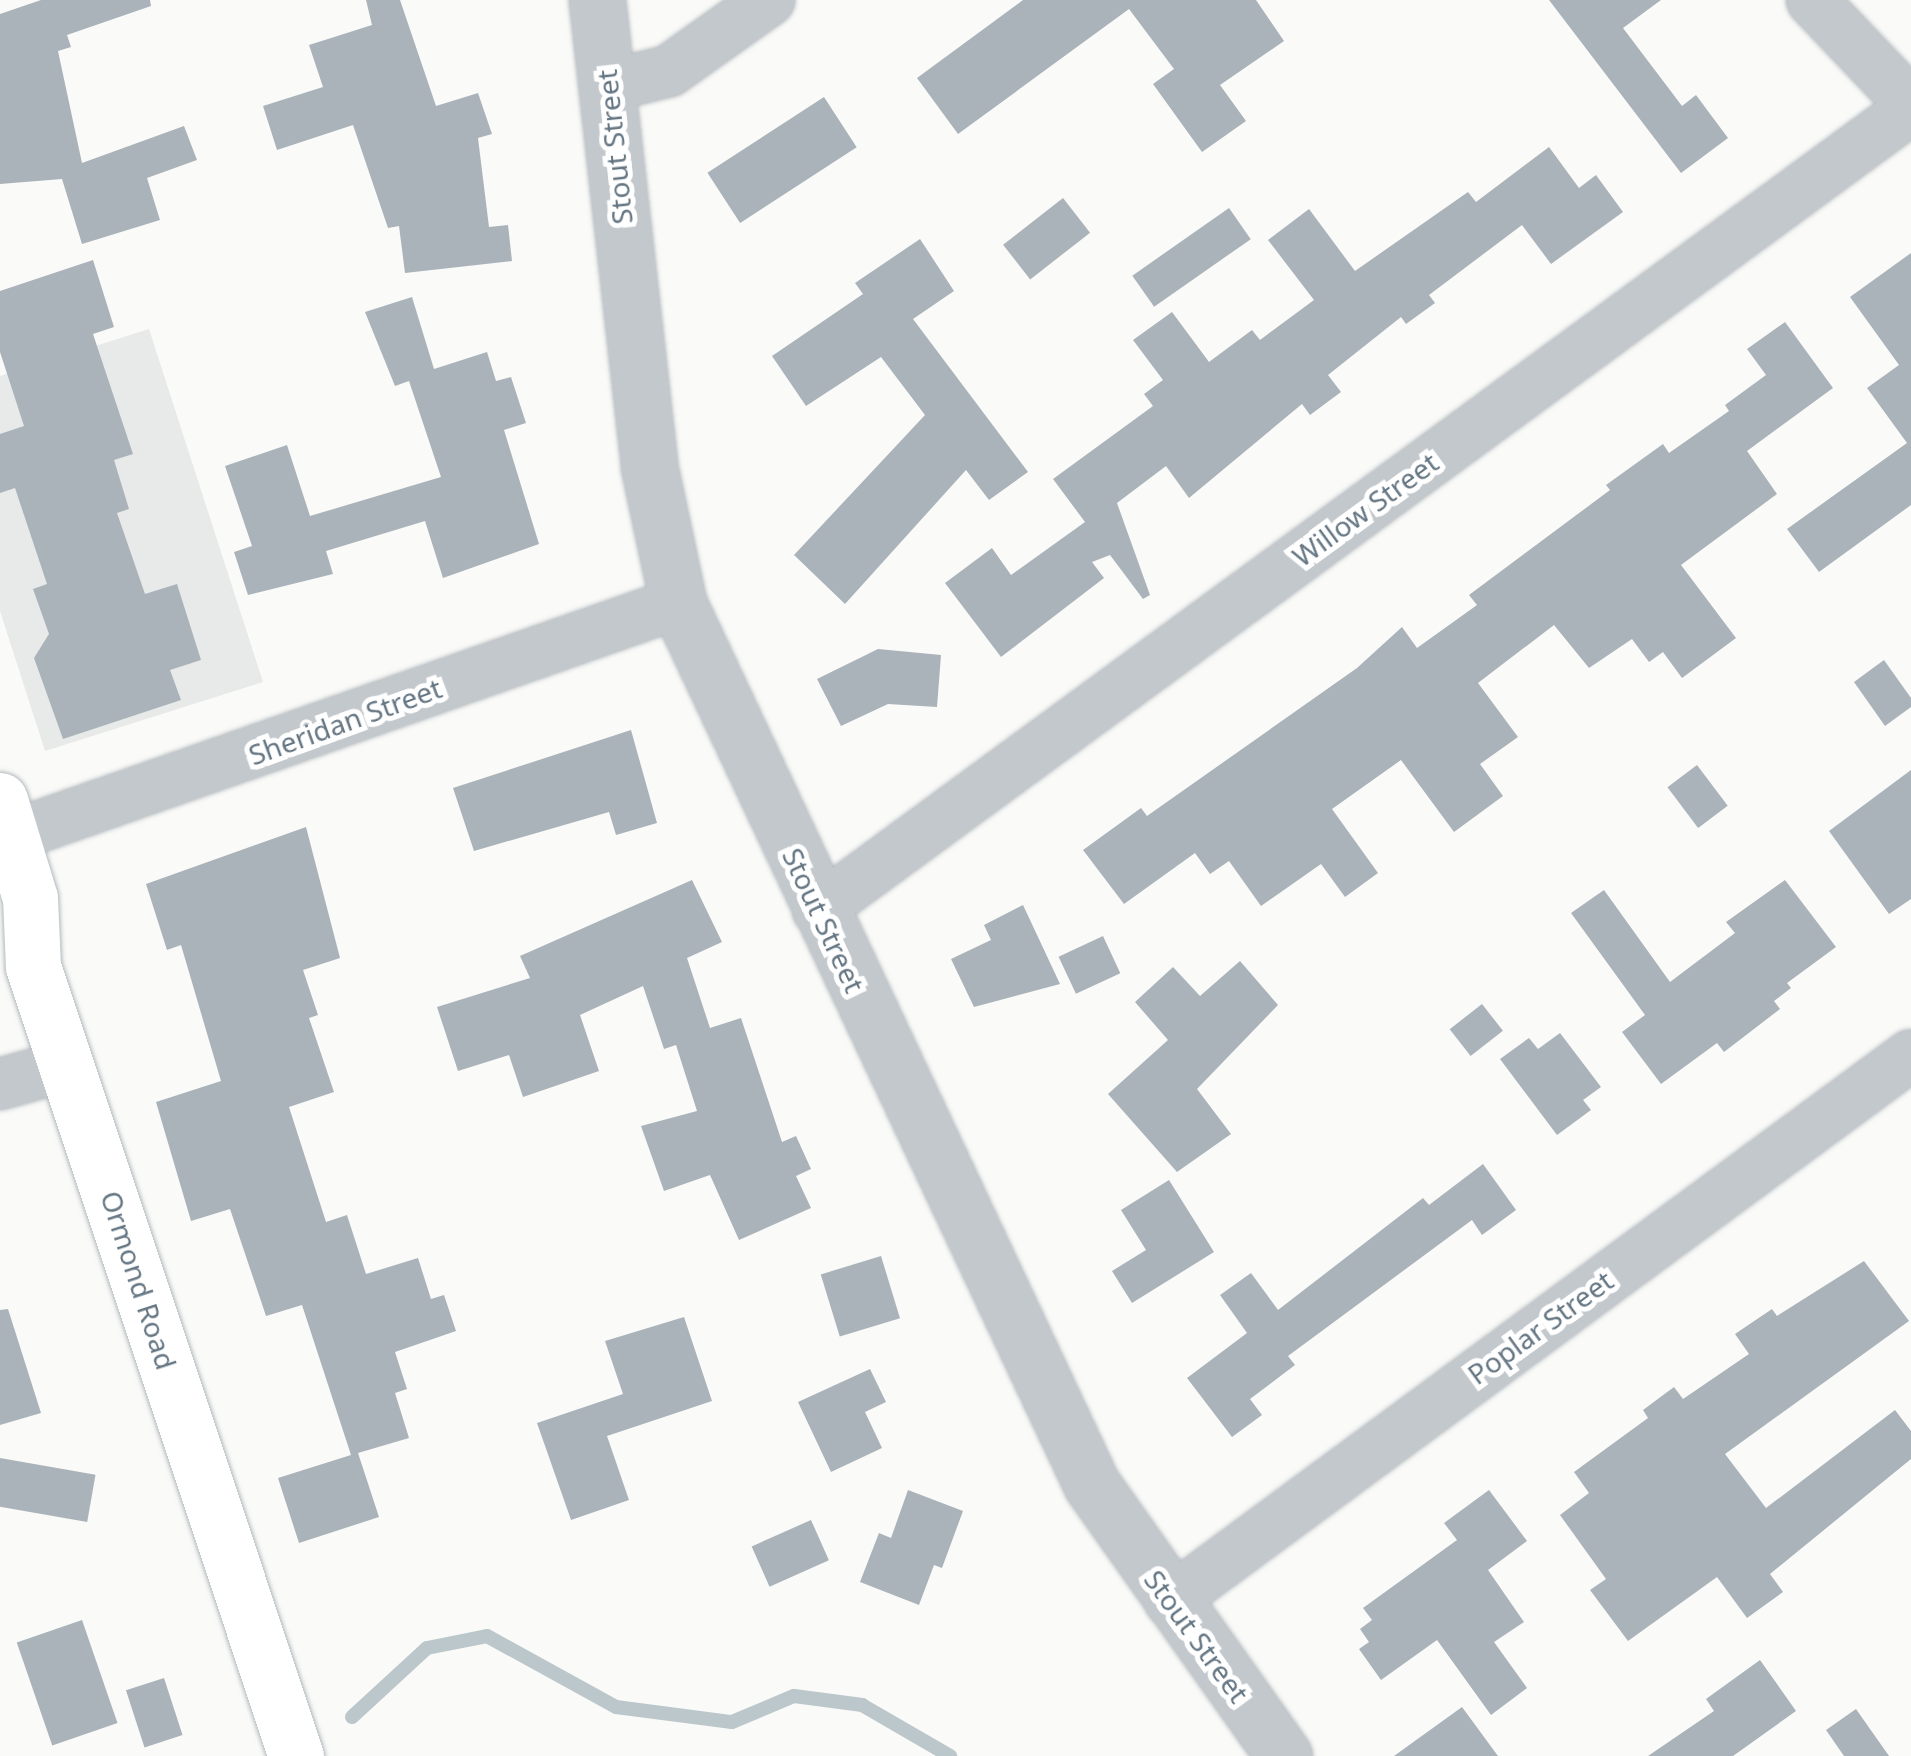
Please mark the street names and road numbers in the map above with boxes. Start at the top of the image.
street label: Stout Street [589,68,639,226]
street label: Willow Street [1286,445,1444,573]
street label: Sheridan Street [244,671,446,771]
street label: Stout Street [776,843,872,997]
street label: Ormond Road [94,1187,184,1373]
street label: Poplar Street [1461,1263,1619,1391]
street label: Stout Street [1138,1563,1256,1709]

